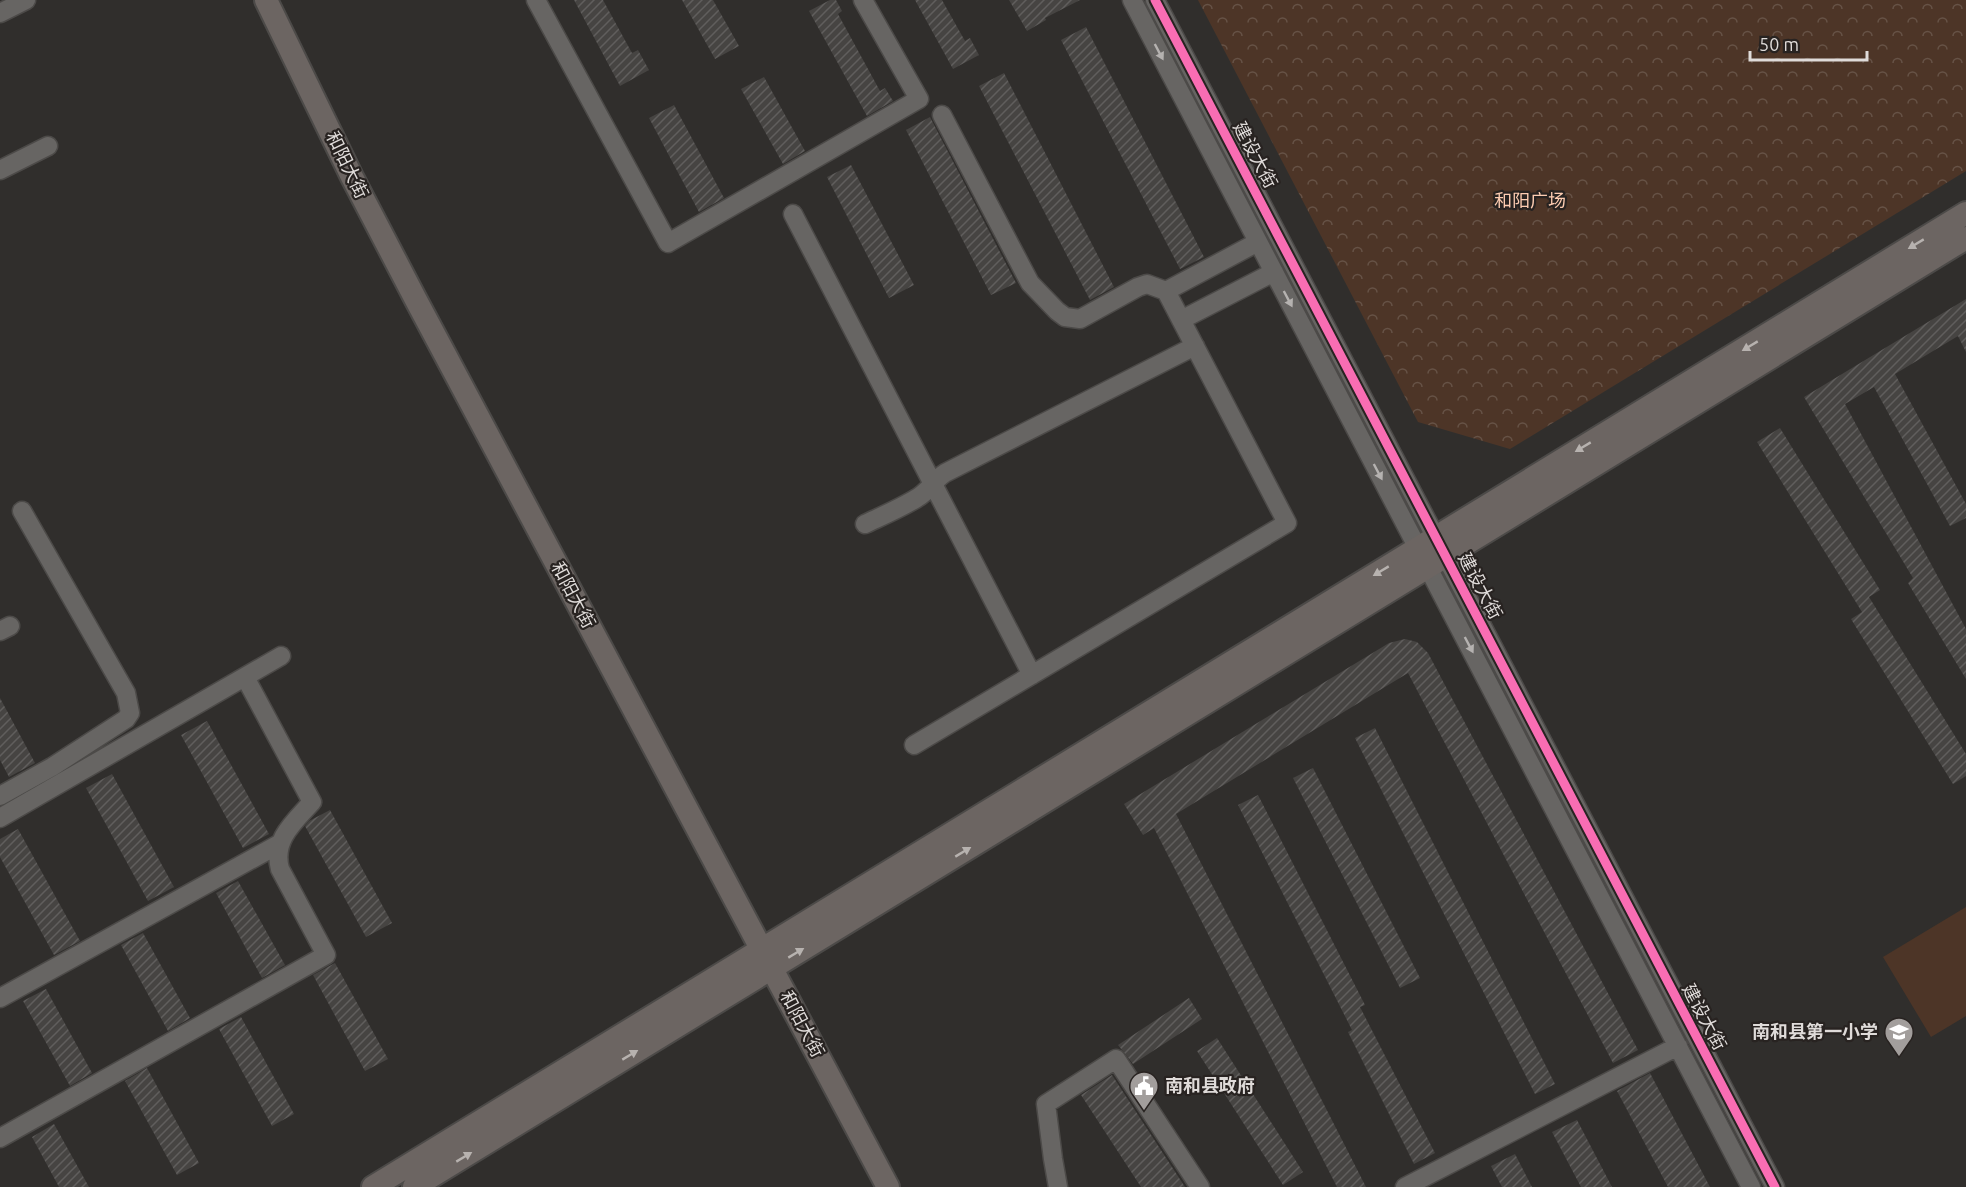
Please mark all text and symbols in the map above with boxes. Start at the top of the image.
scale bar [1750,24,1867,62]
text: 50 m [1759,34,1799,54]
one-way arrow [1154,44,1164,61]
street label: 建设大街 [1230,118,1282,191]
street label: 和阳大街 [323,128,373,201]
park label: 和阳广场 [1494,190,1566,210]
one-way arrow [1907,239,1924,249]
one-way arrow [1283,291,1293,308]
one-way arrow [1742,340,1758,351]
one-way arrow [1575,442,1591,453]
one-way arrow [1373,464,1383,481]
street label: 建设大街 [1455,549,1507,622]
street label: 和阳大街 [548,558,600,631]
one-way arrow [1373,565,1389,576]
one-way arrow [1463,636,1473,654]
one-way arrow [955,846,971,857]
one-way arrow [788,948,804,959]
street label: 建设大街 [1679,980,1731,1053]
street label: 和阳大街 [777,987,829,1060]
school or university icon: 南和县第一小学 [1883,1016,1915,1058]
place label: 南和县第一小学 [1752,1021,1878,1041]
one-way arrow [622,1049,638,1060]
public building icon: 南和县政府 [1128,1070,1160,1112]
place label: 南和县政府 [1165,1075,1255,1095]
one-way arrow [455,1151,472,1162]

